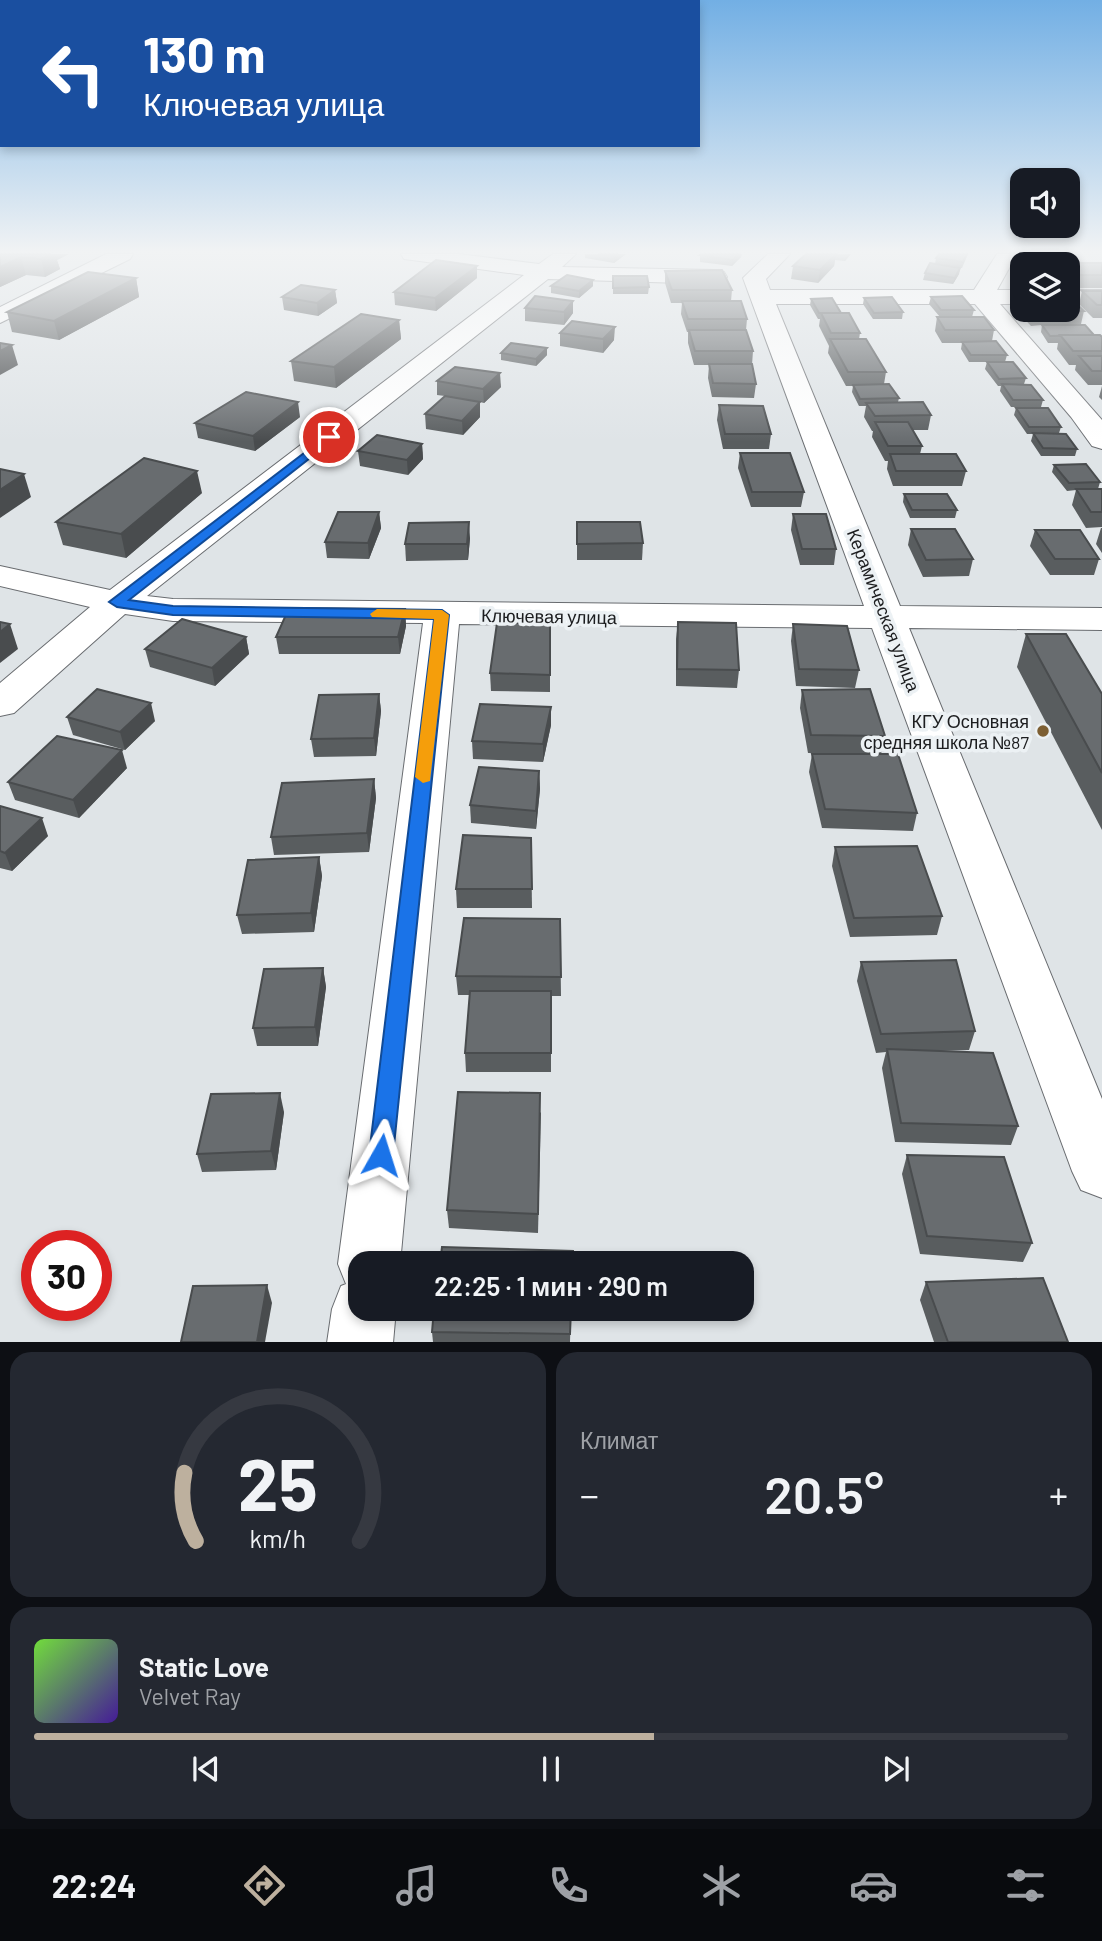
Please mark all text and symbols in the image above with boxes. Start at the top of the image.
text: 130 m [143,24,265,83]
icon: left [28,28,119,119]
text: Ключевая улица [143,84,384,122]
map controls [1010,168,1080,322]
button: sound [1010,168,1080,238]
button: layers [1010,252,1080,322]
pin [299,407,359,467]
icon: arrive [310,418,348,456]
street label: Керамическая улица [843,526,926,695]
street label: Ключевая улица [481,604,618,628]
place label: КГУ Основная средняя школа №87 [863,710,1029,753]
marker: КГУ Основная средняя школа №87 [1035,723,1051,739]
position arrow [344,1118,418,1192]
speed limit sign: 30 [21,1230,112,1321]
text: 22:25 · 1 мин · 290 m [434,1270,668,1301]
text: Климат [580,1426,658,1454]
text: 25 [238,1438,318,1526]
text: 20.5° [764,1462,884,1524]
text: − [580,1471,599,1517]
text: + [1049,1471,1068,1517]
text: km/h [250,1522,306,1552]
text: Static Love [139,1651,269,1682]
text: Velvet Ray [139,1682,241,1710]
icon: previous [187,1750,225,1788]
icon: pause [532,1750,570,1788]
icon: next [877,1750,915,1788]
icon: directions [240,1861,289,1910]
icon: music [392,1861,441,1910]
icon: phone [544,1861,593,1910]
icon: climate [697,1861,746,1910]
icon: car [849,1861,898,1910]
icon: filters [1001,1861,1050,1910]
text: 22:24 [52,1866,136,1904]

